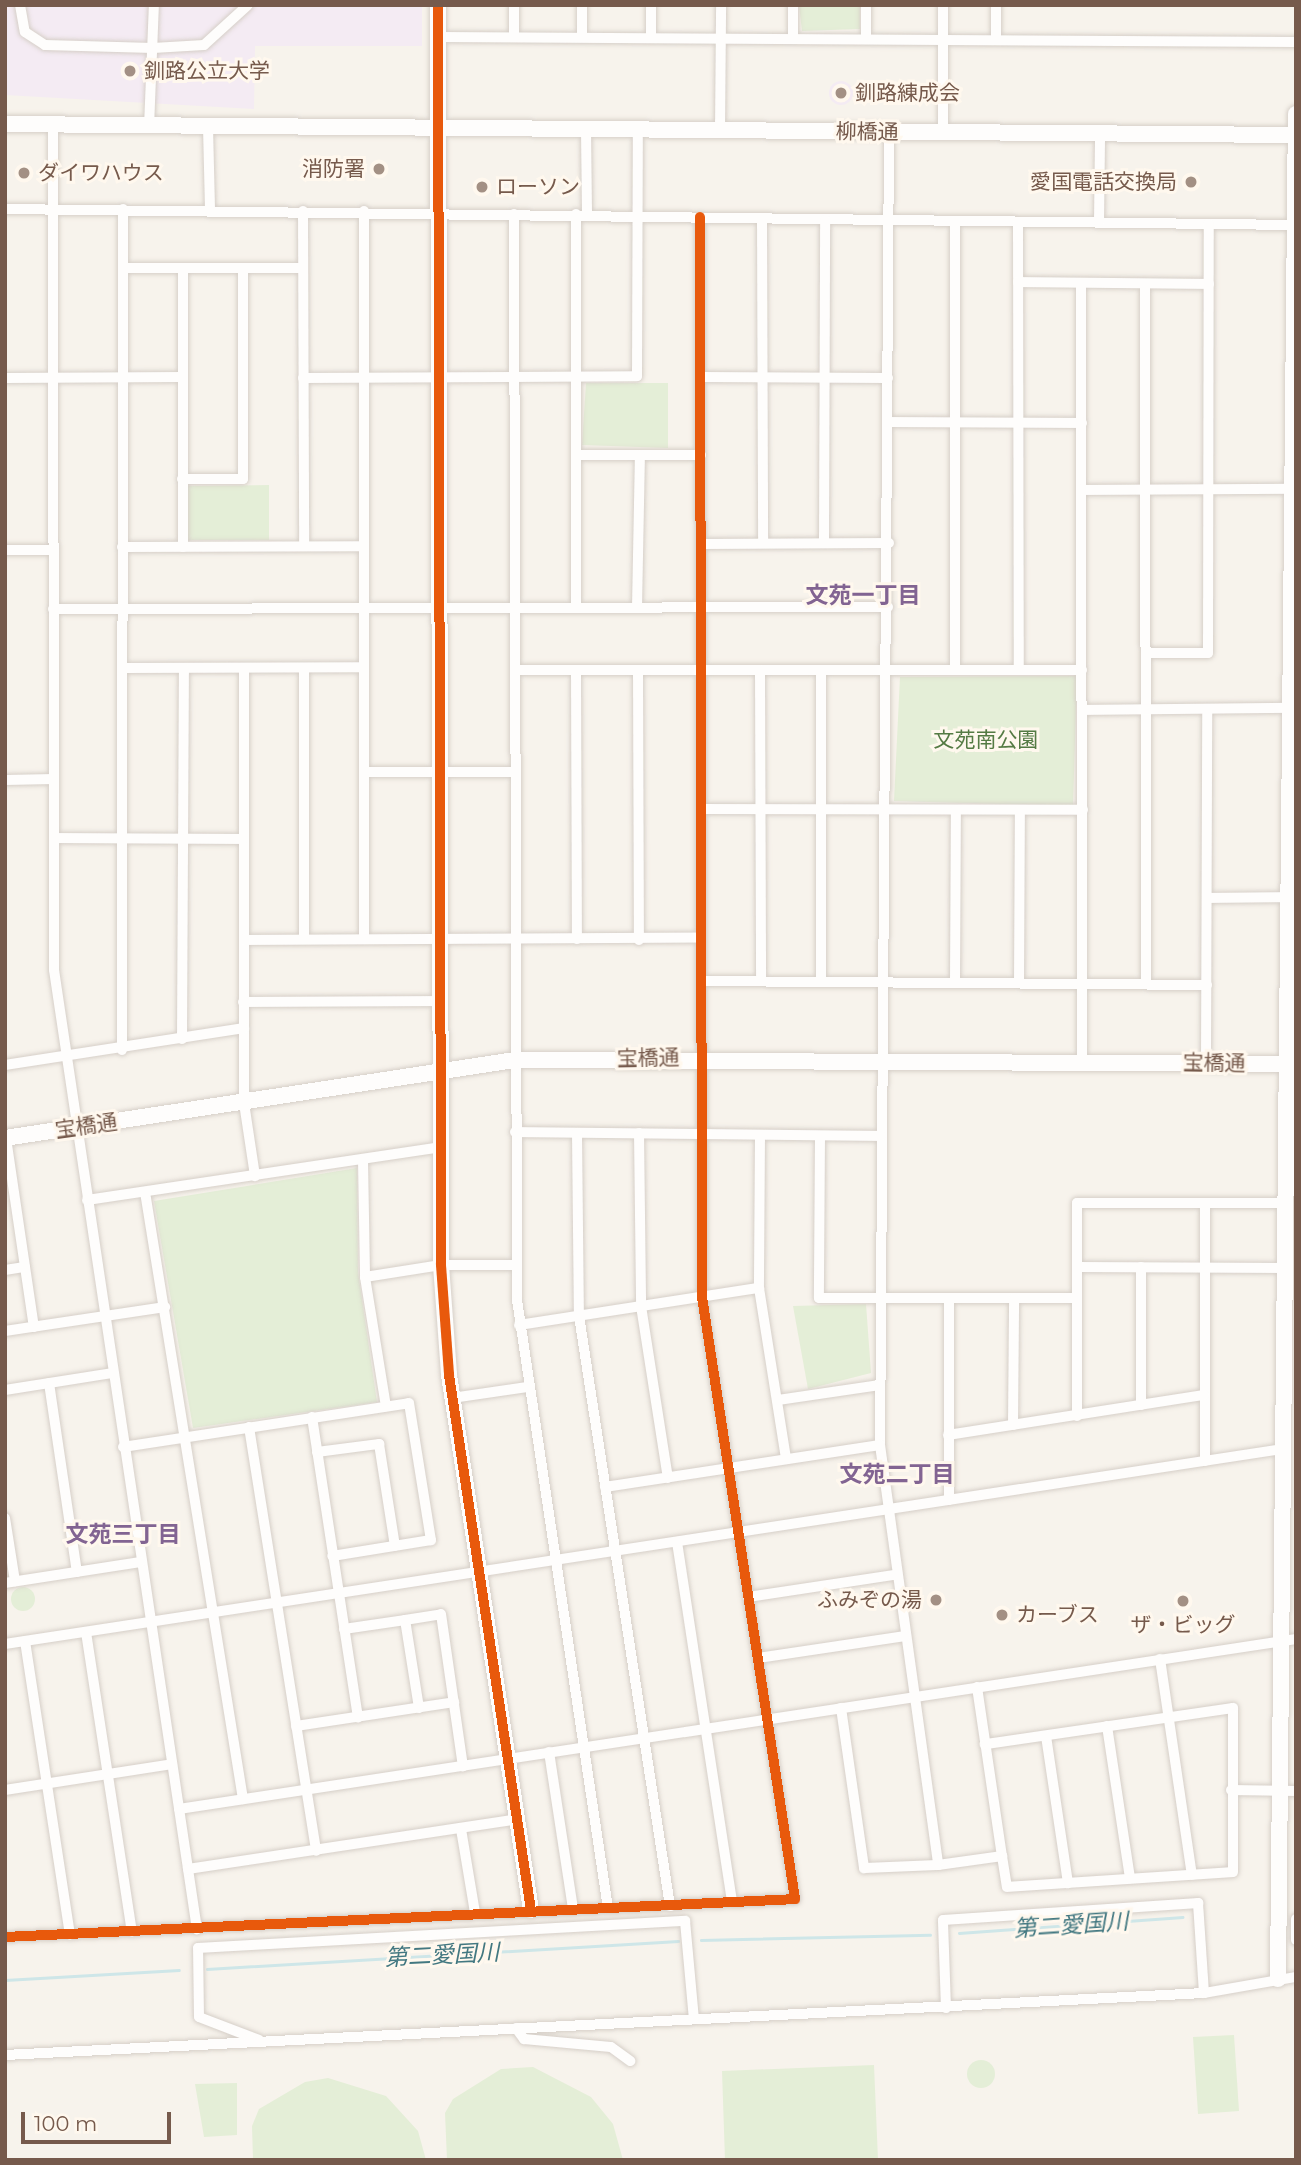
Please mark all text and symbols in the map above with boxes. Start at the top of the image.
place label: 釧路公立大学 [144,58,270,84]
marker: 釧路公立大学 [122,63,138,79]
place label: 釧路練成会 [855,80,960,106]
marker: 釧路練成会 [833,85,849,101]
street label: 柳橋通 [835,119,899,145]
place label: 消防署 [302,156,365,182]
place label: ダイワハウス [38,160,164,186]
marker: 消防署 [371,161,387,177]
marker: ダイワハウス [16,165,32,181]
place label: 愛国電話交換局 [1030,169,1177,195]
place label: ローソン [496,174,580,200]
marker: 愛国電話交換局 [1183,174,1199,190]
marker: ローソン [474,179,490,195]
district label: 文苑一丁目 [806,581,920,609]
park label: 文苑南公園 [934,727,1038,753]
street label: 宝橋通 [616,1045,680,1071]
street label: 宝橋通 [1182,1050,1246,1076]
street label: 宝橋通 [53,1109,119,1143]
district label: 文苑二丁目 [840,1460,954,1488]
district label: 文苑三丁目 [66,1520,180,1548]
place label: ふみぞの湯 [817,1587,922,1613]
marker: ふみぞの湯 [928,1592,944,1608]
marker: ザ・ビッグ [1175,1593,1191,1609]
place label: カーブス [1016,1602,1100,1628]
marker: カーブス [994,1607,1010,1623]
place label: ザ・ビッグ [1131,1612,1235,1638]
water label: 第二愛国川 [1013,1907,1129,1943]
water label: 第二愛国川 [384,1938,500,1972]
scale bar [24,2098,175,2142]
text: 100 m [34,2111,97,2136]

